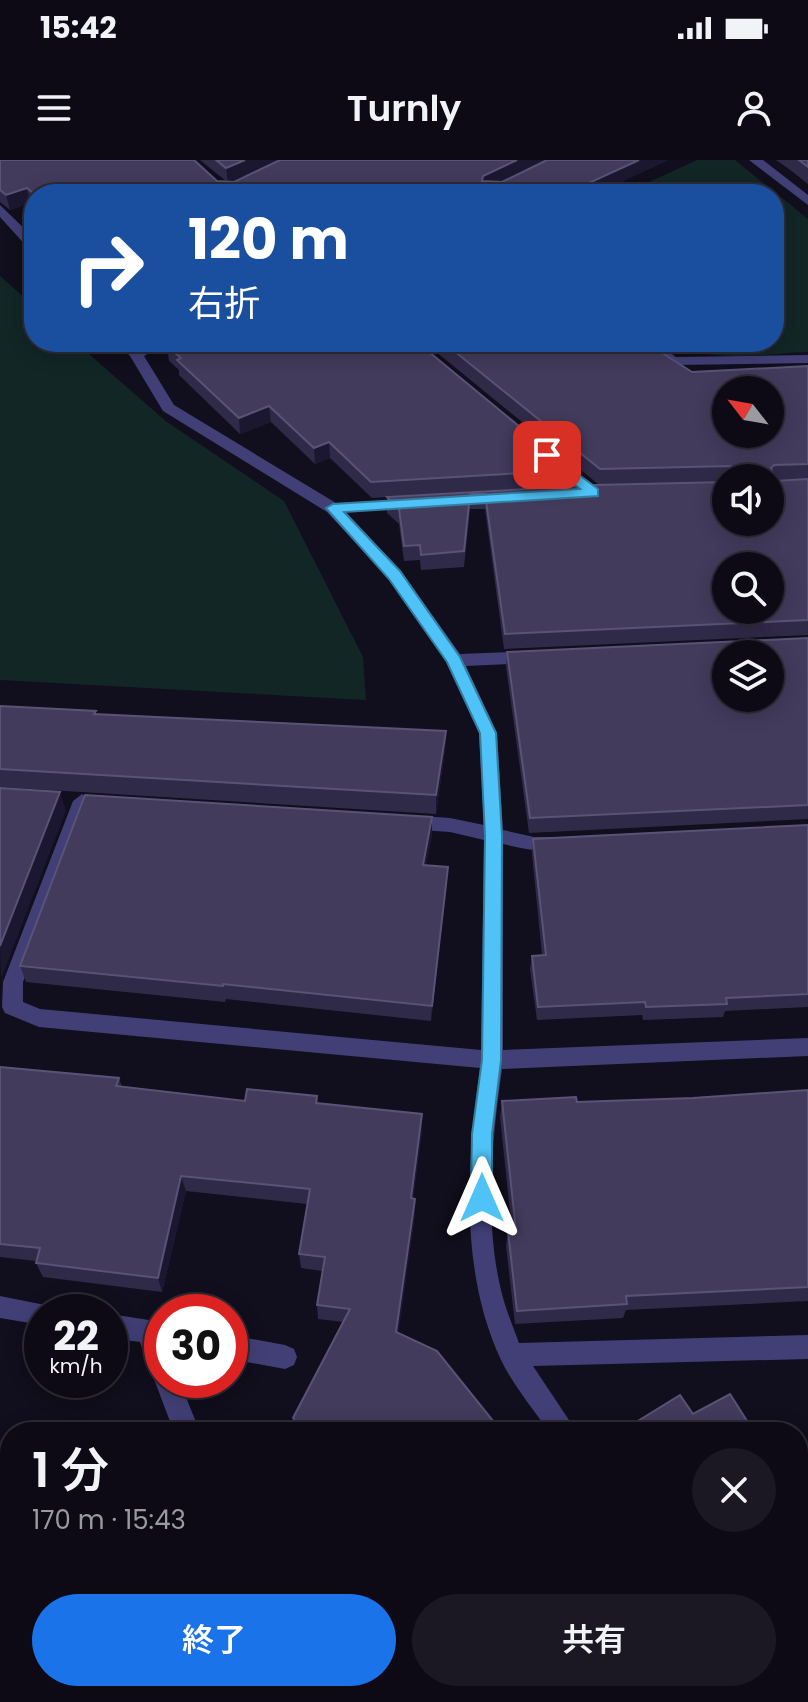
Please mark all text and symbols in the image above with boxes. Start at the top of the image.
text: 15:42 [40,6,117,49]
text: Turnly [347,83,461,134]
icon: menu [32,86,76,130]
icon: person [732,86,776,130]
text: 120 m [188,200,349,279]
icon: right [56,216,160,320]
text: 右折 [188,278,260,329]
north arrow [712,376,784,448]
map controls [712,376,784,712]
pin [513,421,581,489]
icon: arrive [525,433,569,477]
button: sound [712,464,784,536]
button: search [712,552,784,624]
button: layers [712,640,784,712]
position arrow [440,1156,524,1240]
speed limit sign: 30 [144,1294,248,1398]
text: 22 [53,1308,99,1364]
text: km/h [49,1352,103,1380]
text: 1 分 [32,1437,109,1504]
button: close [692,1448,776,1532]
text: 170 m · 15:43 [32,1502,186,1538]
button: 終了 [32,1594,396,1686]
button: 共有 [412,1594,776,1686]

